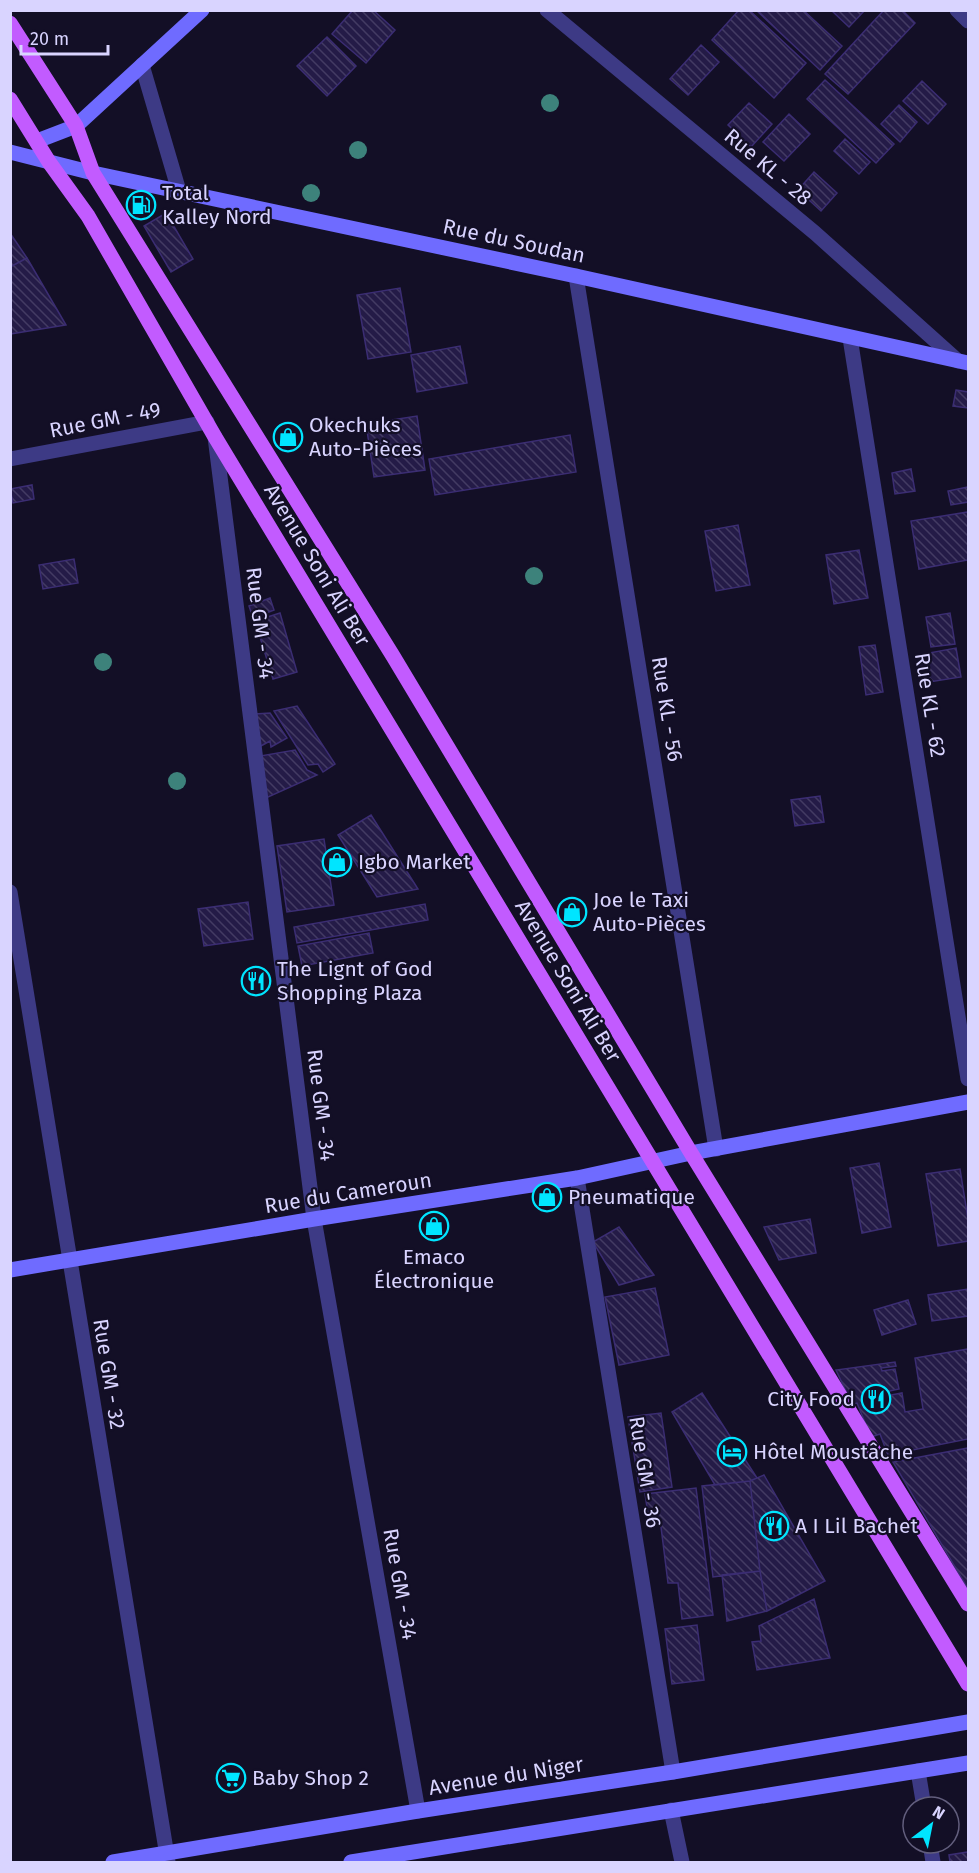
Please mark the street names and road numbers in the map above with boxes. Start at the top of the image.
street label: Rue KL - 28 [719,123,817,211]
street label: Rue du Soudan [441,213,587,269]
street label: Rue GM - 49 [47,396,163,444]
street label: Avenue Soni Ali Ber [258,479,376,651]
street label: Rue GM - 34 [240,565,280,681]
street label: Rue KL - 62 [909,651,951,759]
street label: Rue KL - 56 [646,655,688,763]
street label: Avenue Soni Ali Ber [509,895,627,1067]
street label: Rue GM - 34 [301,1047,341,1163]
street label: Rue du Cameroun [263,1167,433,1219]
street label: Rue GM - 32 [87,1317,131,1431]
street label: Rue GM - 36 [623,1414,667,1530]
street label: Rue GM - 34 [377,1526,423,1642]
street label: Avenue du Niger [427,1751,585,1801]

